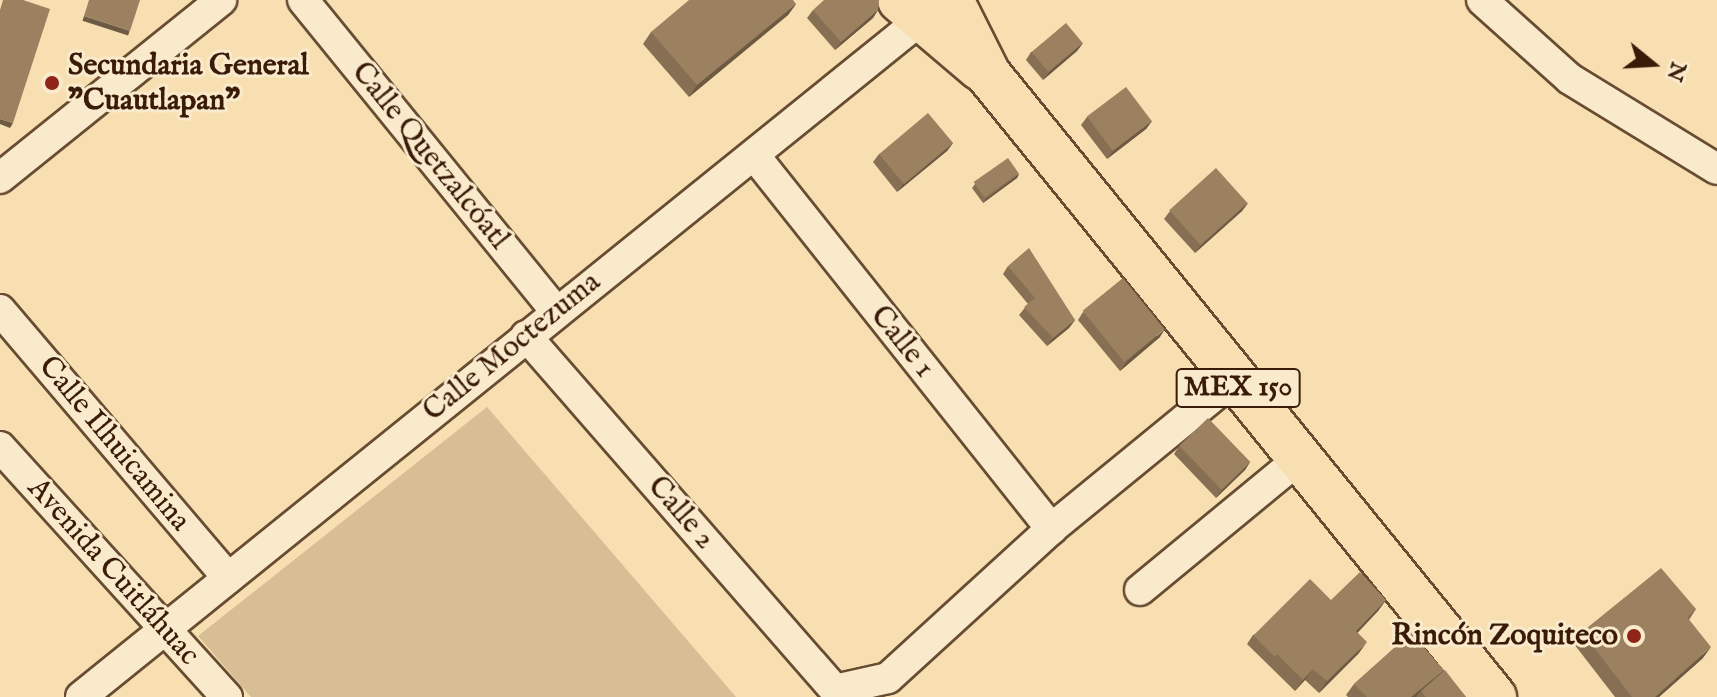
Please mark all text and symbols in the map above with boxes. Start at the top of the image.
north arrow [1613,24,1693,104]
place label: Secundaria General "Cuautlapan" [68,48,309,118]
street label: Calle Quetzalcóatl [343,55,517,257]
text: N [1660,58,1692,85]
marker: Secundaria General "Cuautlapan" [43,74,61,92]
street label: Calle Moctezuma [416,265,608,429]
street label: Calle 1 [862,299,942,385]
street label: Calle Ilhuicamina [30,349,198,539]
road number: MEX 150 [1174,364,1302,412]
street label: Calle 2 [640,469,722,557]
street label: Avenida Cuitláhuac [19,471,207,673]
place label: Rincón Zoquiteco [1391,618,1618,654]
marker: Rincón Zoquiteco [1625,627,1643,645]

